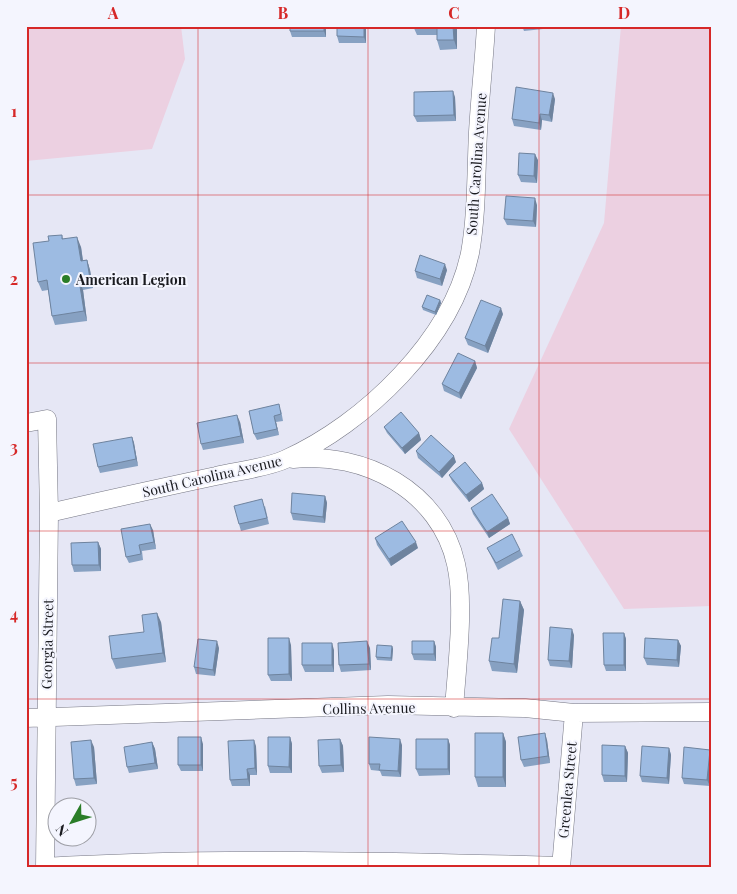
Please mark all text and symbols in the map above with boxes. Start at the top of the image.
text: A [107,2,119,23]
text: B [278,2,289,23]
text: C [448,2,460,23]
text: D [618,2,630,23]
street label: South Carolina Avenue [462,92,490,236]
text: 1 [11,100,17,121]
text: 2 [10,268,18,289]
place label: American Legion [75,270,187,289]
marker: American Legion [60,273,72,285]
text: 3 [10,436,18,457]
street label: South Carolina Avenue [140,451,284,501]
street label: Georgia Street [37,598,57,689]
text: 4 [10,603,18,624]
street label: Collins Avenue [322,698,416,718]
street label: Greenlea Street [553,740,581,839]
text: 5 [10,771,18,792]
north arrow [48,796,98,846]
text: N [51,821,72,840]

